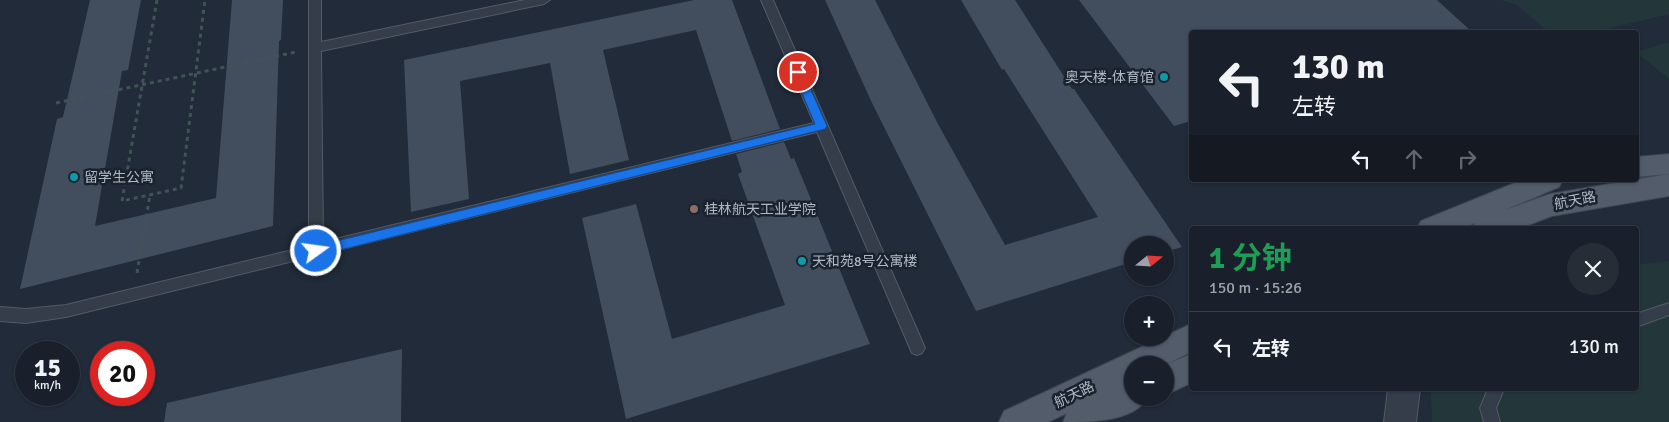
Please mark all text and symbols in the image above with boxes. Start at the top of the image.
text: 130 m [1292,45,1385,88]
icon: left [1209,50,1274,115]
pin [777,51,819,93]
icon: arrive [784,58,812,86]
place label: 奥天楼-体育馆 [1065,69,1154,86]
marker: 奥天楼-体育馆 [1158,71,1170,83]
text: 左转 [1292,93,1336,120]
icon: left [1347,145,1375,173]
icon: ahead [1400,145,1428,173]
icon: right [1453,145,1481,173]
place label: 留学生公寓 [84,169,154,186]
marker: 留学生公寓 [68,171,80,183]
street label: 航天路 [1553,188,1597,213]
place label: 桂林航天工业学院 [704,201,816,218]
marker: 桂林航天工业学院 [688,203,700,215]
position arrow [289,224,341,276]
north arrow [1124,236,1174,286]
map controls [1124,236,1174,406]
text: 1 分钟 [1209,240,1292,277]
button: close [1567,243,1619,295]
place label: 天和苑8号公寓楼 [812,253,918,270]
marker: 天和苑8号公寓楼 [796,255,808,267]
text: 150 m · 15:26 [1209,278,1302,298]
button: + [1124,296,1174,346]
icon: left [1209,333,1237,361]
text: 130 m [1569,335,1619,359]
text: 左转 [1252,337,1290,361]
speed limit sign: 20 [90,341,155,406]
text: 15 [34,352,61,383]
button: − [1124,356,1174,406]
text: km/h [34,378,61,393]
street label: 航天路 [1052,378,1097,411]

